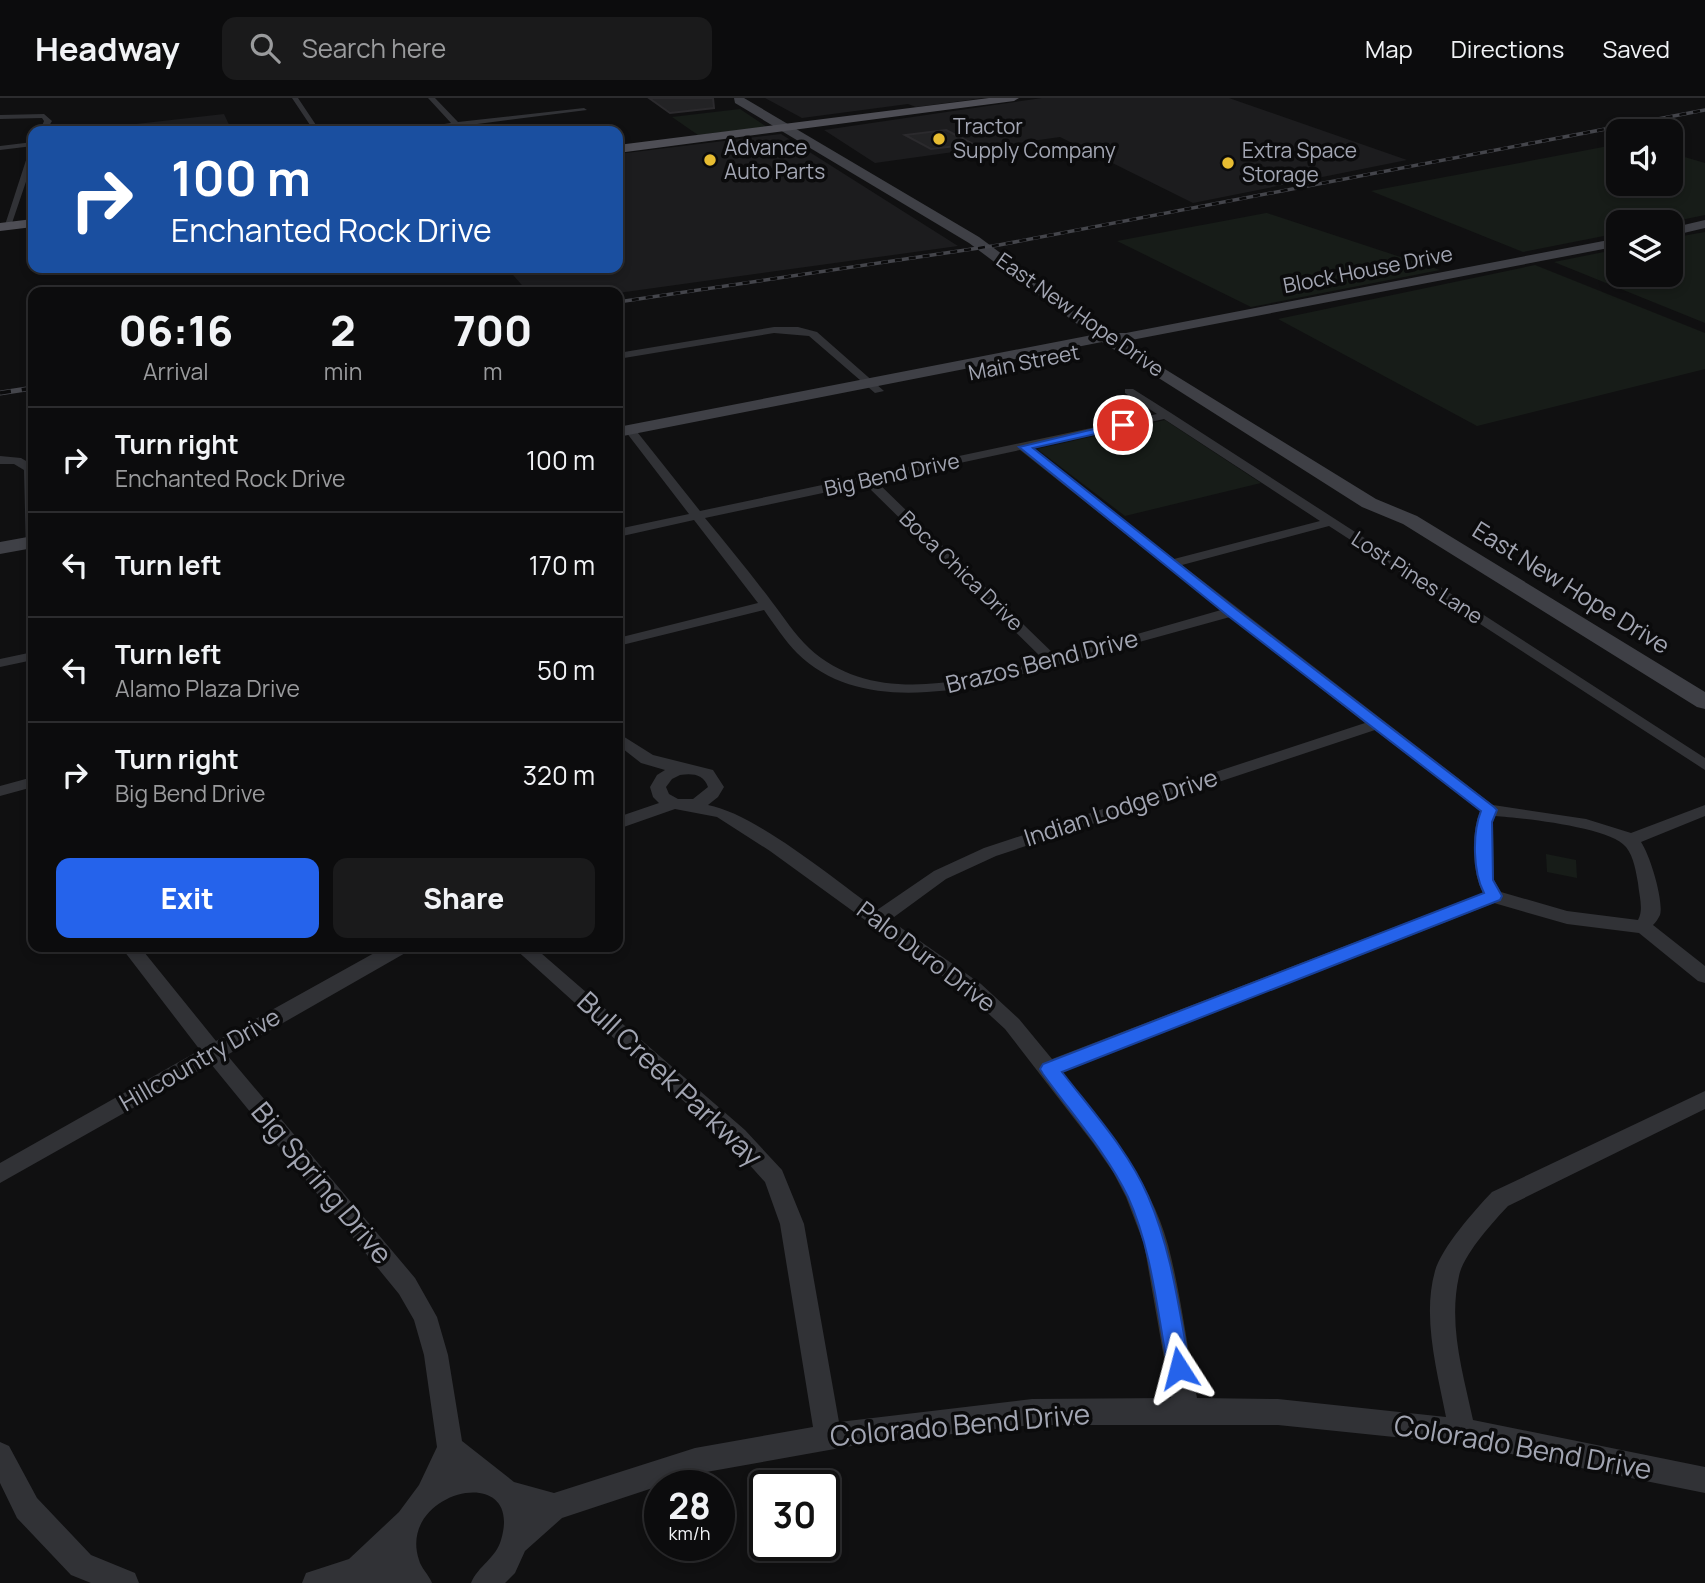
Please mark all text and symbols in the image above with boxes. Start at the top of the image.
search box [222,17,712,80]
text: Headway [35,26,180,71]
icon: search [246,29,284,67]
text: Search here [302,30,446,66]
text: Map [1365,32,1413,65]
text: Directions [1451,32,1564,65]
text: Saved [1602,32,1670,65]
place label: Tractor Supply Company [953,112,1116,164]
map controls [1606,119,1683,287]
button: sound [1606,119,1683,196]
marker: Tractor Supply Company [931,131,947,147]
place label: Advance Auto Parts [724,133,825,185]
place label: Extra Space Storage [1242,136,1357,188]
text: 100 m [171,144,311,211]
marker: Advance Auto Parts [702,152,718,168]
icon: right [56,154,147,245]
marker: Extra Space Storage [1220,155,1236,171]
text: Enchanted Rock Drive [171,208,492,252]
button: layers [1606,210,1683,287]
street label: Block House Drive [1281,239,1455,299]
street label: East New Hope Drive [991,246,1170,383]
text: 06:16 [119,301,233,359]
text: 2 [330,301,356,359]
text: 700 [453,301,532,359]
street label: Main Street [966,338,1082,387]
text: Arrival [143,355,209,387]
text: min [324,355,362,387]
text: m [483,355,502,387]
pin [1093,395,1153,455]
icon: arrive [1104,406,1142,444]
text: Turn right [115,426,239,462]
icon: right [56,441,94,479]
text: 100 m [526,442,595,478]
street label: Big Bend Drive [822,446,962,502]
text: Enchanted Rock Drive [115,462,346,494]
street label: Boca Chica Drive [894,504,1030,636]
street label: East New Hope Drive [1467,513,1677,661]
street label: Lost Pines Lane [1347,524,1489,630]
icon: left [56,546,94,584]
text: Turn left [115,547,222,583]
text: 170 m [529,547,595,583]
street label: Brazos Bend Drive [942,621,1141,700]
text: Turn left [115,636,222,672]
icon: left [56,651,94,689]
text: 50 m [537,652,595,688]
text: Alamo Plaza Drive [115,672,300,704]
text: Turn right [115,741,239,777]
icon: right [56,756,94,794]
text: 320 m [523,757,595,793]
street label: Indian Lodge Drive [1019,760,1222,853]
text: Big Bend Drive [115,777,265,809]
button: Exit [56,858,319,938]
button: Share [333,858,595,938]
street label: Palo Duro Drive [851,893,1003,1019]
street label: Bull Creek Parkway [570,982,772,1174]
street label: Hillcountry Drive [113,999,286,1118]
street label: Big Spring Drive [244,1093,402,1271]
position arrow [1142,1331,1216,1405]
street label: Colorado Bend Drive [828,1394,1091,1454]
street label: Colorado Bend Drive [1391,1405,1655,1487]
speed limit sign: 30 [749,1470,840,1561]
text: 28 [668,1482,711,1530]
text: km/h [669,1521,710,1545]

